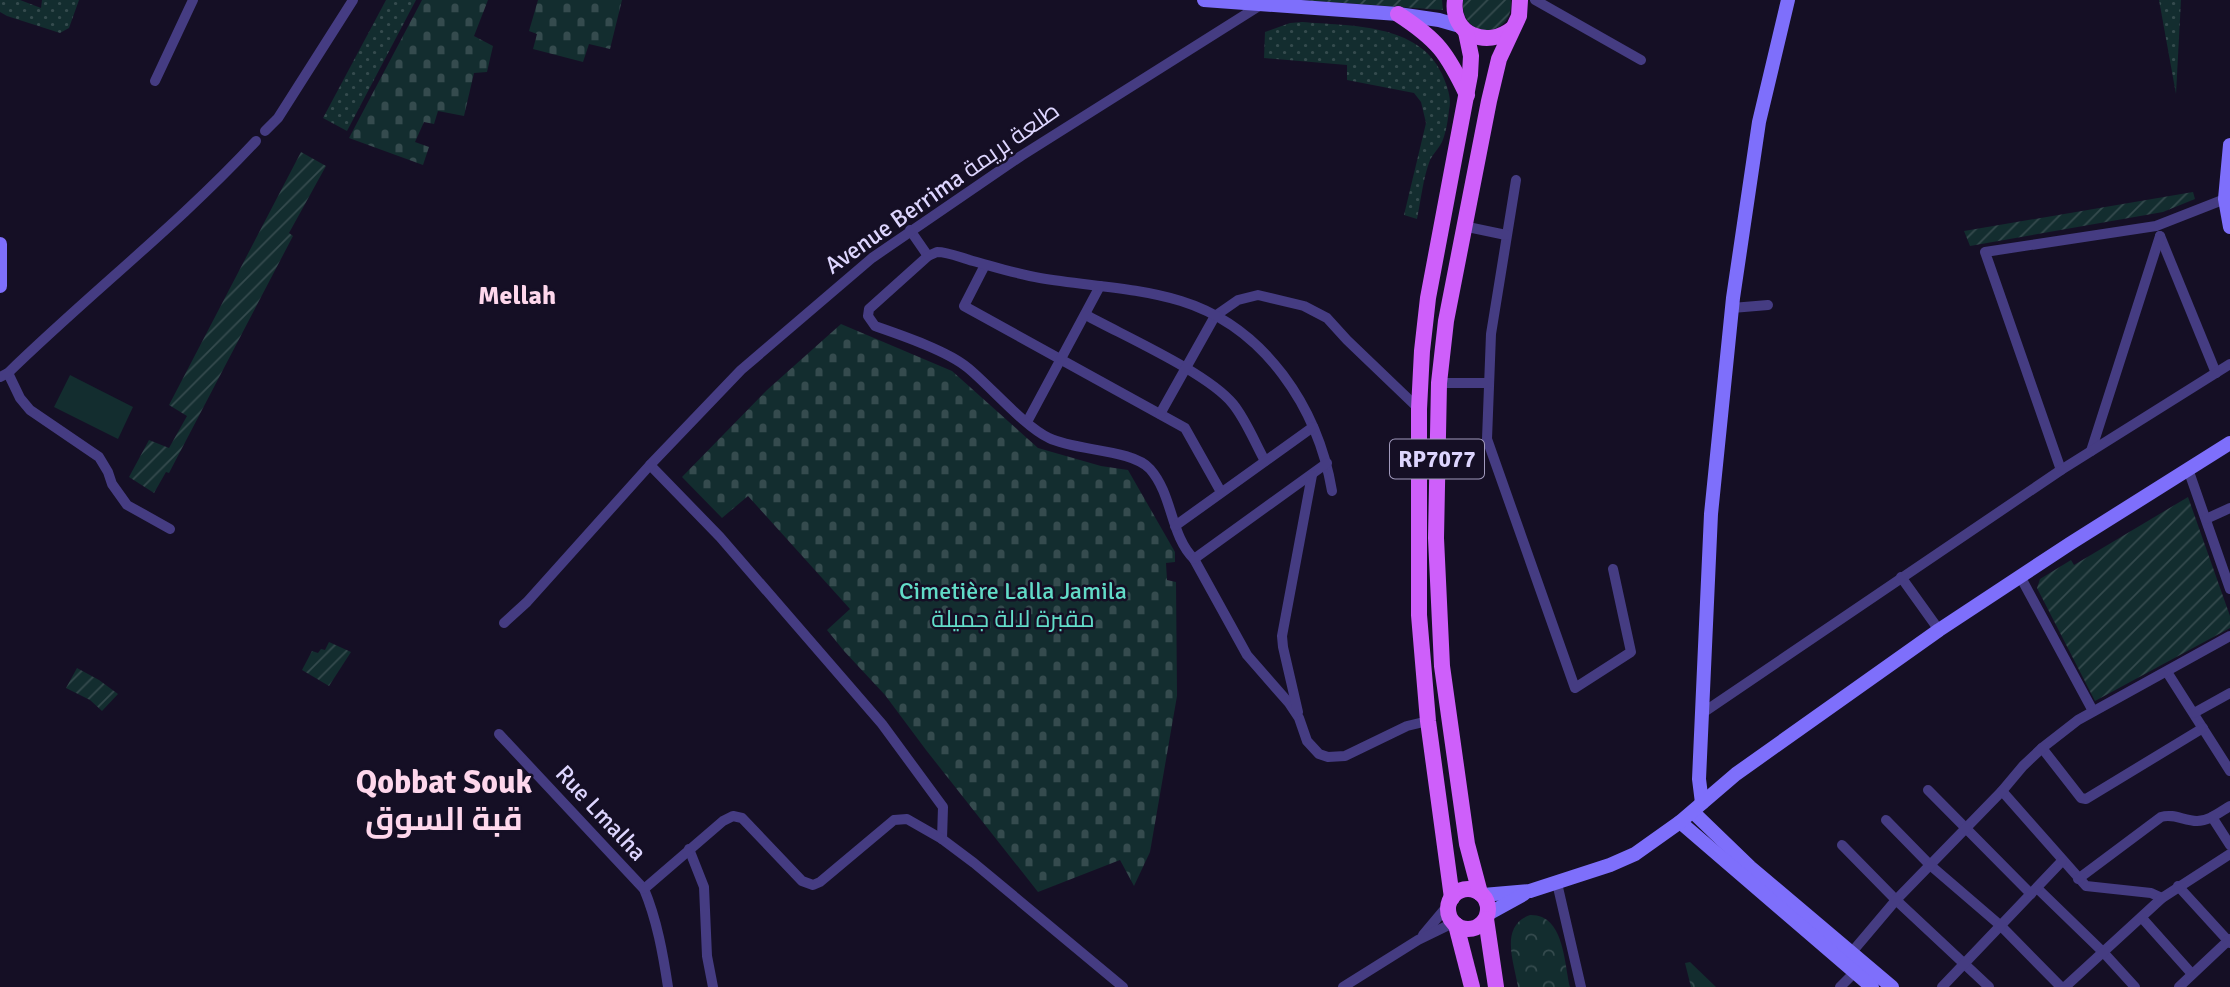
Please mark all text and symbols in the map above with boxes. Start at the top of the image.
street label: Avenue Berrima طلعة بريمة [819,96,1065,280]
district label: Mellah [478,280,556,312]
road number: RP7077 [1390,440,1484,478]
park label: Cimetière Lalla Jamila مقبرة لالة جميلة [899,576,1127,634]
street label: Rue Lmalha [549,759,653,867]
district label: Qobbat Souk قبة السوق [356,763,532,839]

